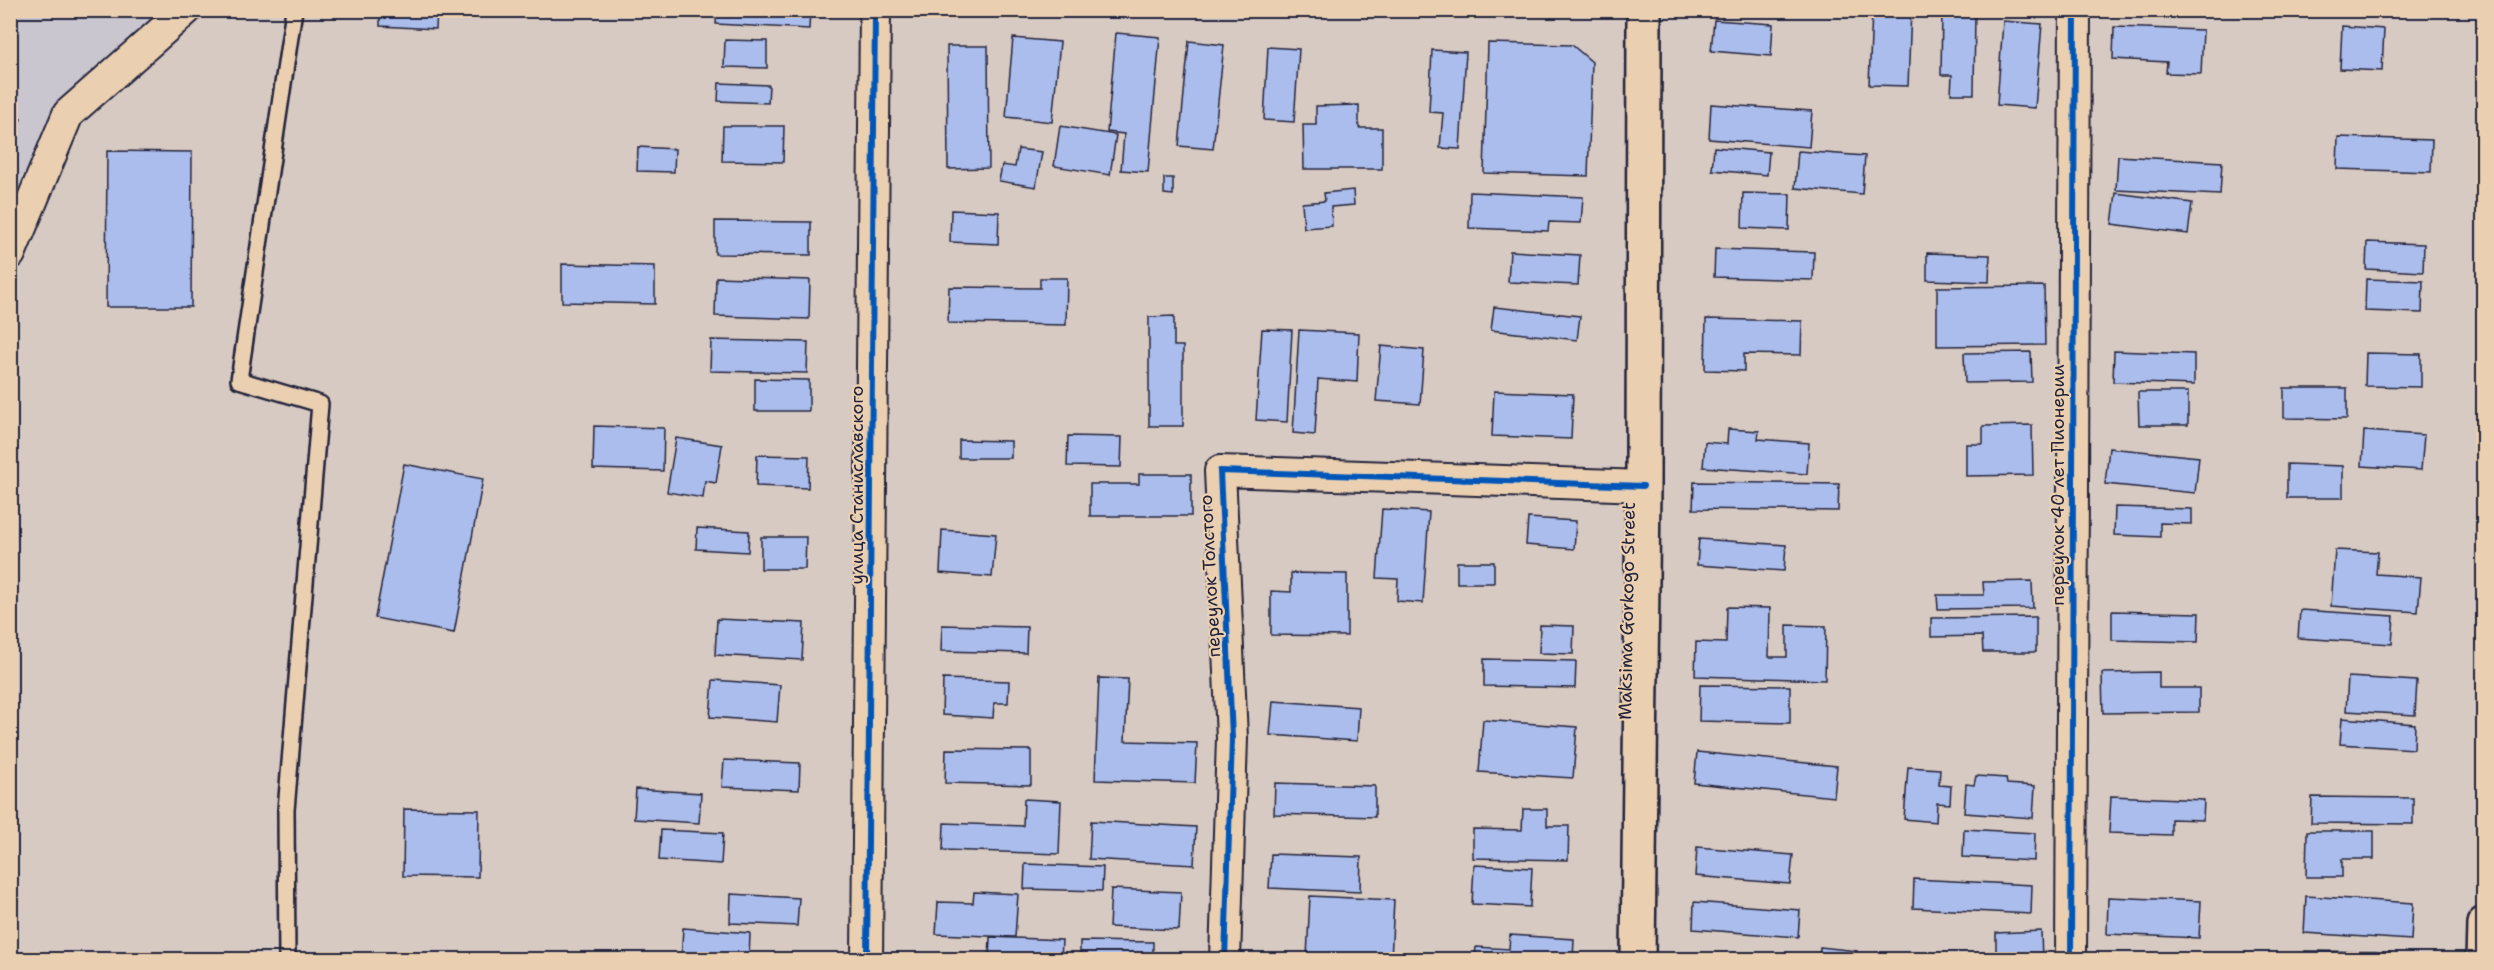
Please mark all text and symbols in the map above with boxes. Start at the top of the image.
street label: переулок 40 лет Пионерии [2046,364,2070,606]
street label: улица Станиславского [845,386,869,584]
street label: переулок Толстого [1194,494,1226,658]
street label: Maksima Gorkogo Street [1613,502,1641,720]

